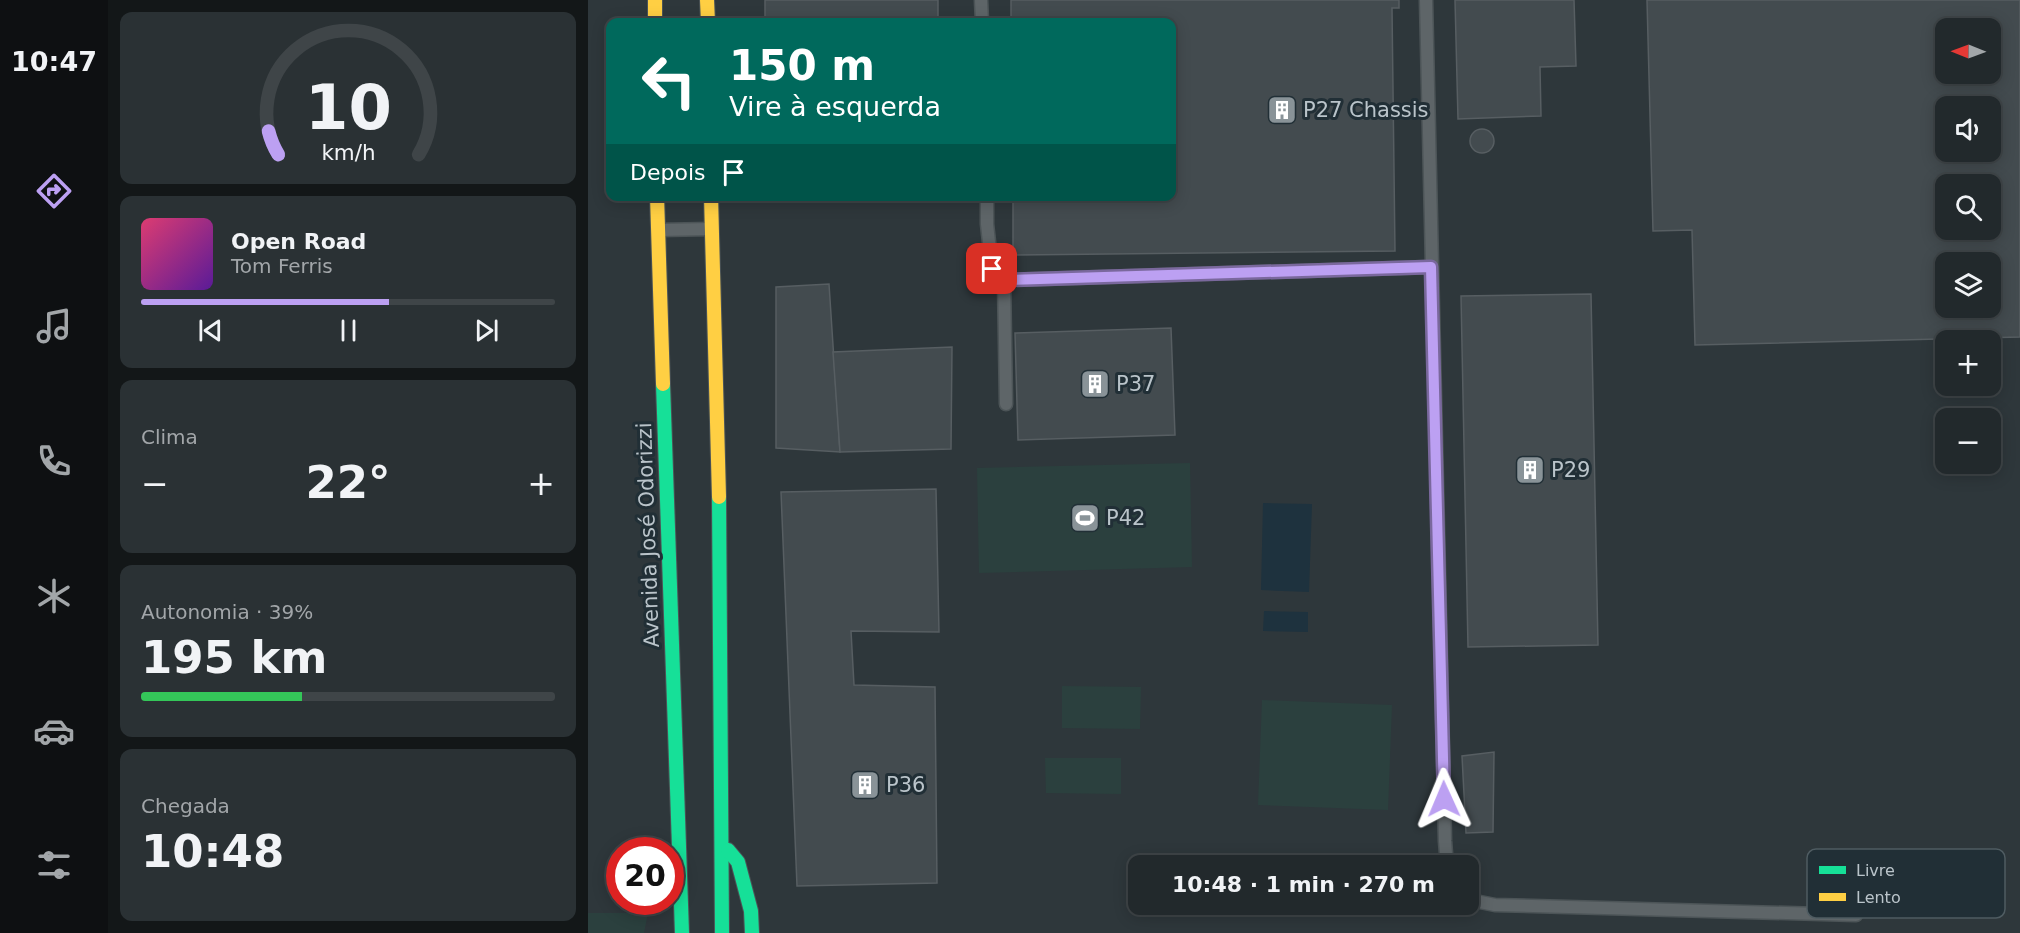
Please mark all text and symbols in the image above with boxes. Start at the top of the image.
north arrow [1935,18,2001,84]
map controls [1935,18,2001,474]
text: 150 m [729,41,875,90]
icon: left [630,42,708,120]
text: 10:47 [11,46,97,77]
text: 10 [305,71,391,144]
text: Vire à esquerda [729,91,941,122]
building icon: P27 Chassis [1266,94,1298,126]
button: sound [1935,96,2001,162]
place label: P27 Chassis [1303,98,1429,122]
text: km/h [321,140,375,165]
icon: arrive [717,156,750,189]
text: Depois [630,160,705,185]
icon: directions [33,170,75,212]
button: search [1935,174,2001,240]
text: Open Road [231,229,366,254]
pin [966,243,1017,294]
icon: arrive [975,252,1008,285]
button: layers [1935,252,2001,318]
text: Tom Ferris [231,254,333,278]
icon: music [33,305,75,347]
icon: previous [194,314,227,347]
icon: pause [332,314,365,347]
icon: next [470,314,503,347]
button: + [1935,330,2001,396]
building icon: P37 [1079,368,1111,400]
place label: P37 [1116,372,1155,396]
button: − [1935,408,2001,474]
street label: Avenida José Odorizzi [632,422,664,648]
text: Clima [141,425,198,449]
icon: phone [33,440,75,482]
building icon: P29 [1514,454,1546,486]
text: 22° [305,456,391,509]
place label: P29 [1551,458,1590,482]
text: − [141,464,169,503]
text: + [527,464,555,503]
sports icon: P42 [1069,502,1101,534]
place label: P42 [1106,506,1145,530]
icon: climate [33,575,75,617]
text: Autonomia · 39% [141,600,313,624]
text: 195 km [141,631,327,684]
icon: car [33,710,75,752]
position arrow [1412,767,1476,831]
building icon: P36 [849,769,881,801]
place label: P36 [886,773,925,797]
text: Chegada [141,794,230,818]
text: 10:48 [141,825,284,878]
speed limit sign: 20 [606,837,684,915]
icon: filters [33,844,75,886]
legend [1807,849,2005,918]
text: Livre [1856,861,1895,880]
text: 10:48 · 1 min · 270 m [1172,872,1435,897]
text: Lento [1856,888,1901,907]

